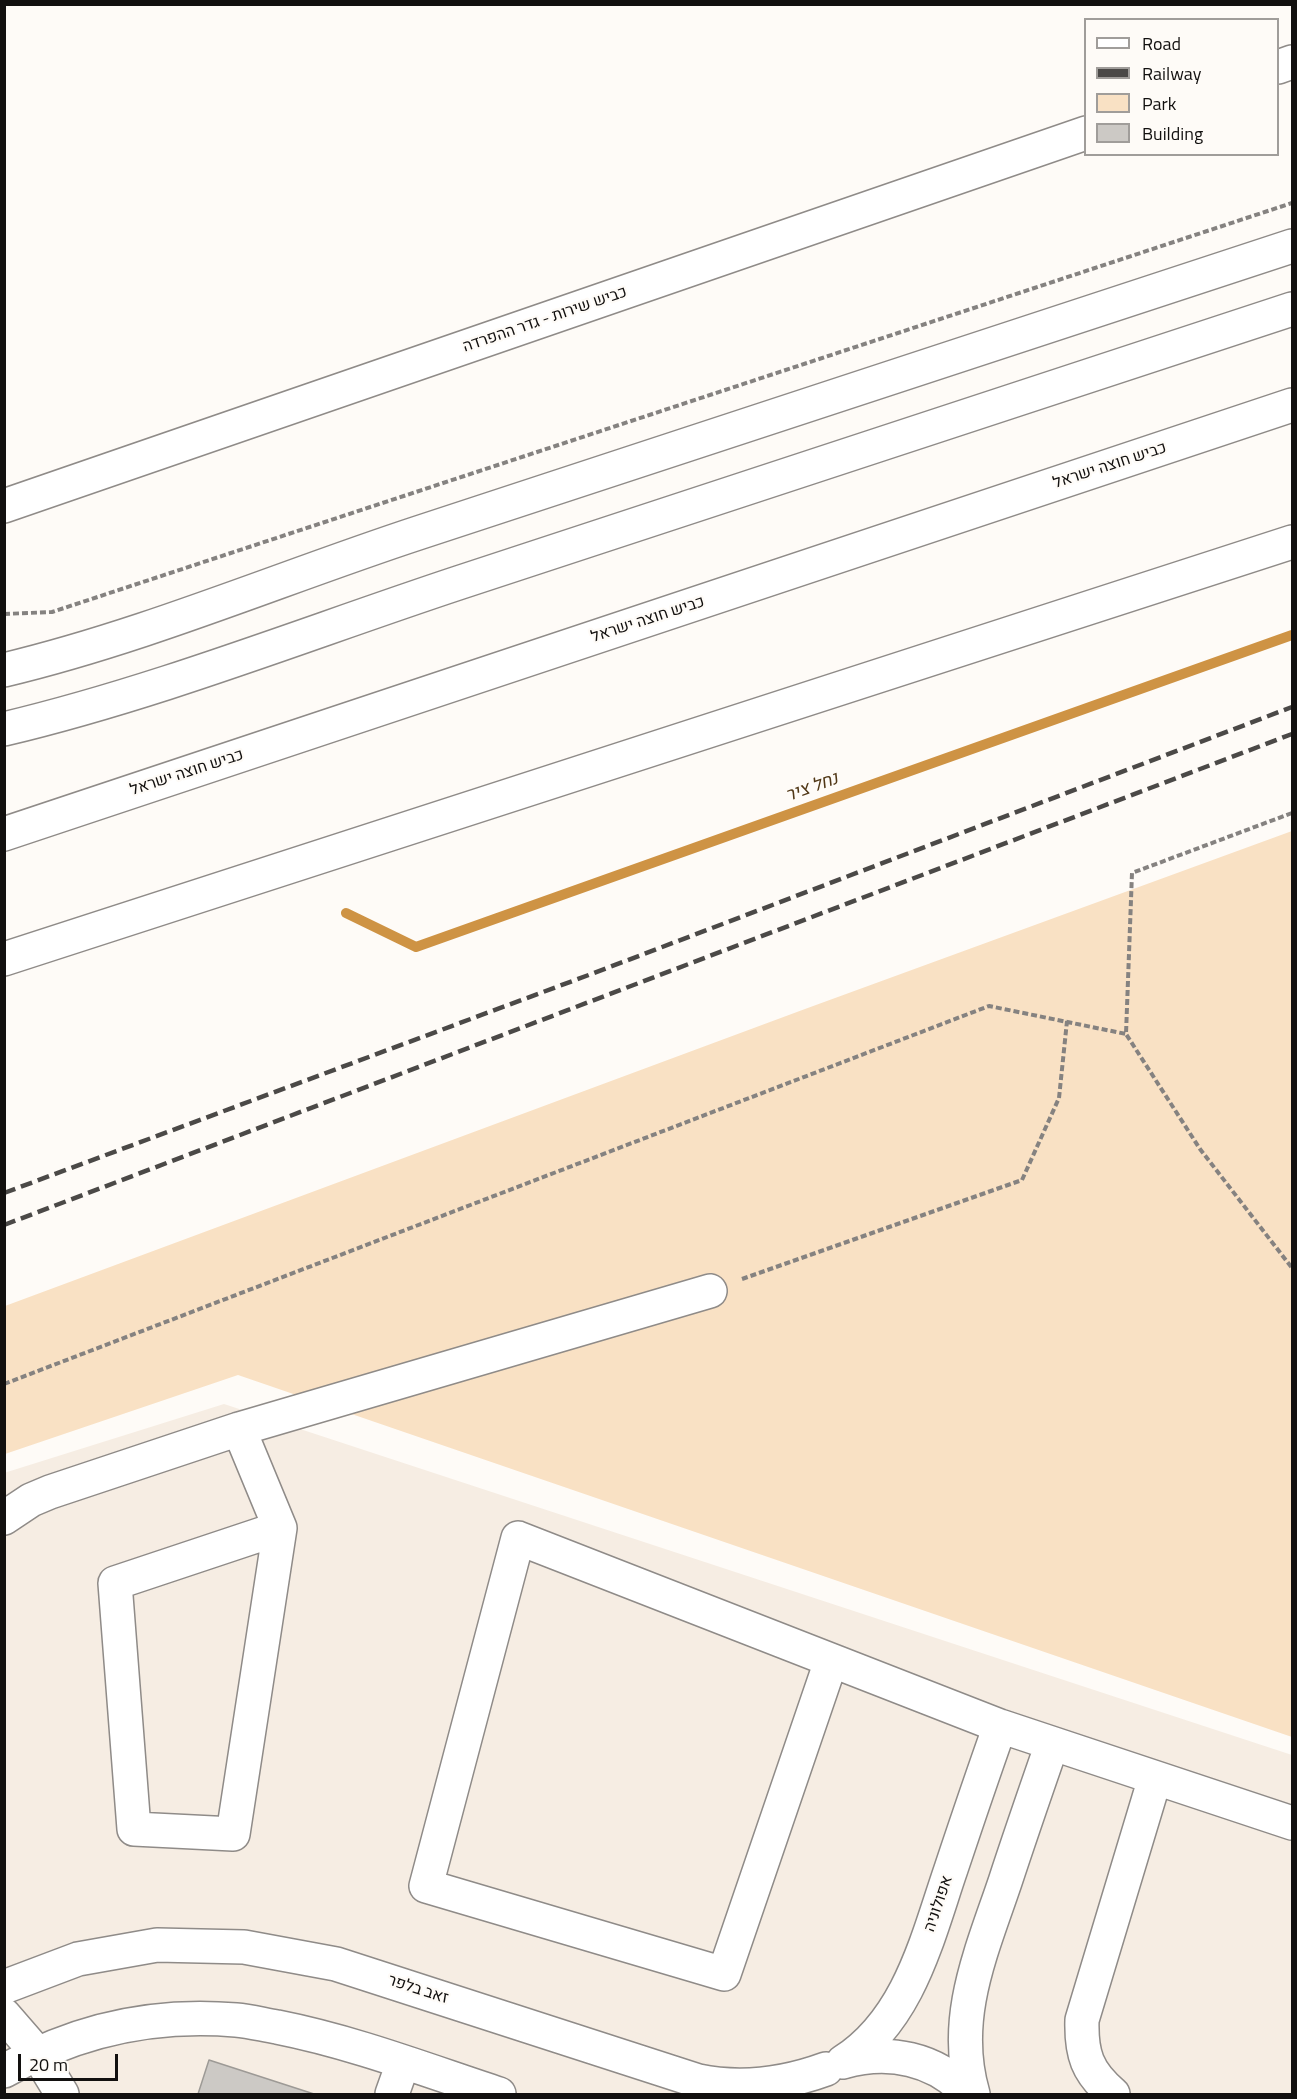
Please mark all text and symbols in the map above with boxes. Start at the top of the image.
legend [1084,18,1279,156]
text: Road [1142,30,1181,57]
text: Railway [1142,60,1201,87]
text: Park [1142,90,1176,117]
text: Building [1142,120,1203,147]
street label: כביש שירות - גדר ההפרדה [460,283,630,357]
street label: כביש חוצה ישראל [1051,439,1169,493]
street label: כביש חוצה ישראל [589,593,707,647]
street label: כביש חוצה ישראל [128,746,246,800]
water label: נחל ציר [783,768,841,808]
street label: אפולוניה [920,1873,958,1935]
street label: זאב בלפר [385,1971,451,2009]
scale bar [21,2042,122,2080]
text: 20 m [29,2051,68,2078]

